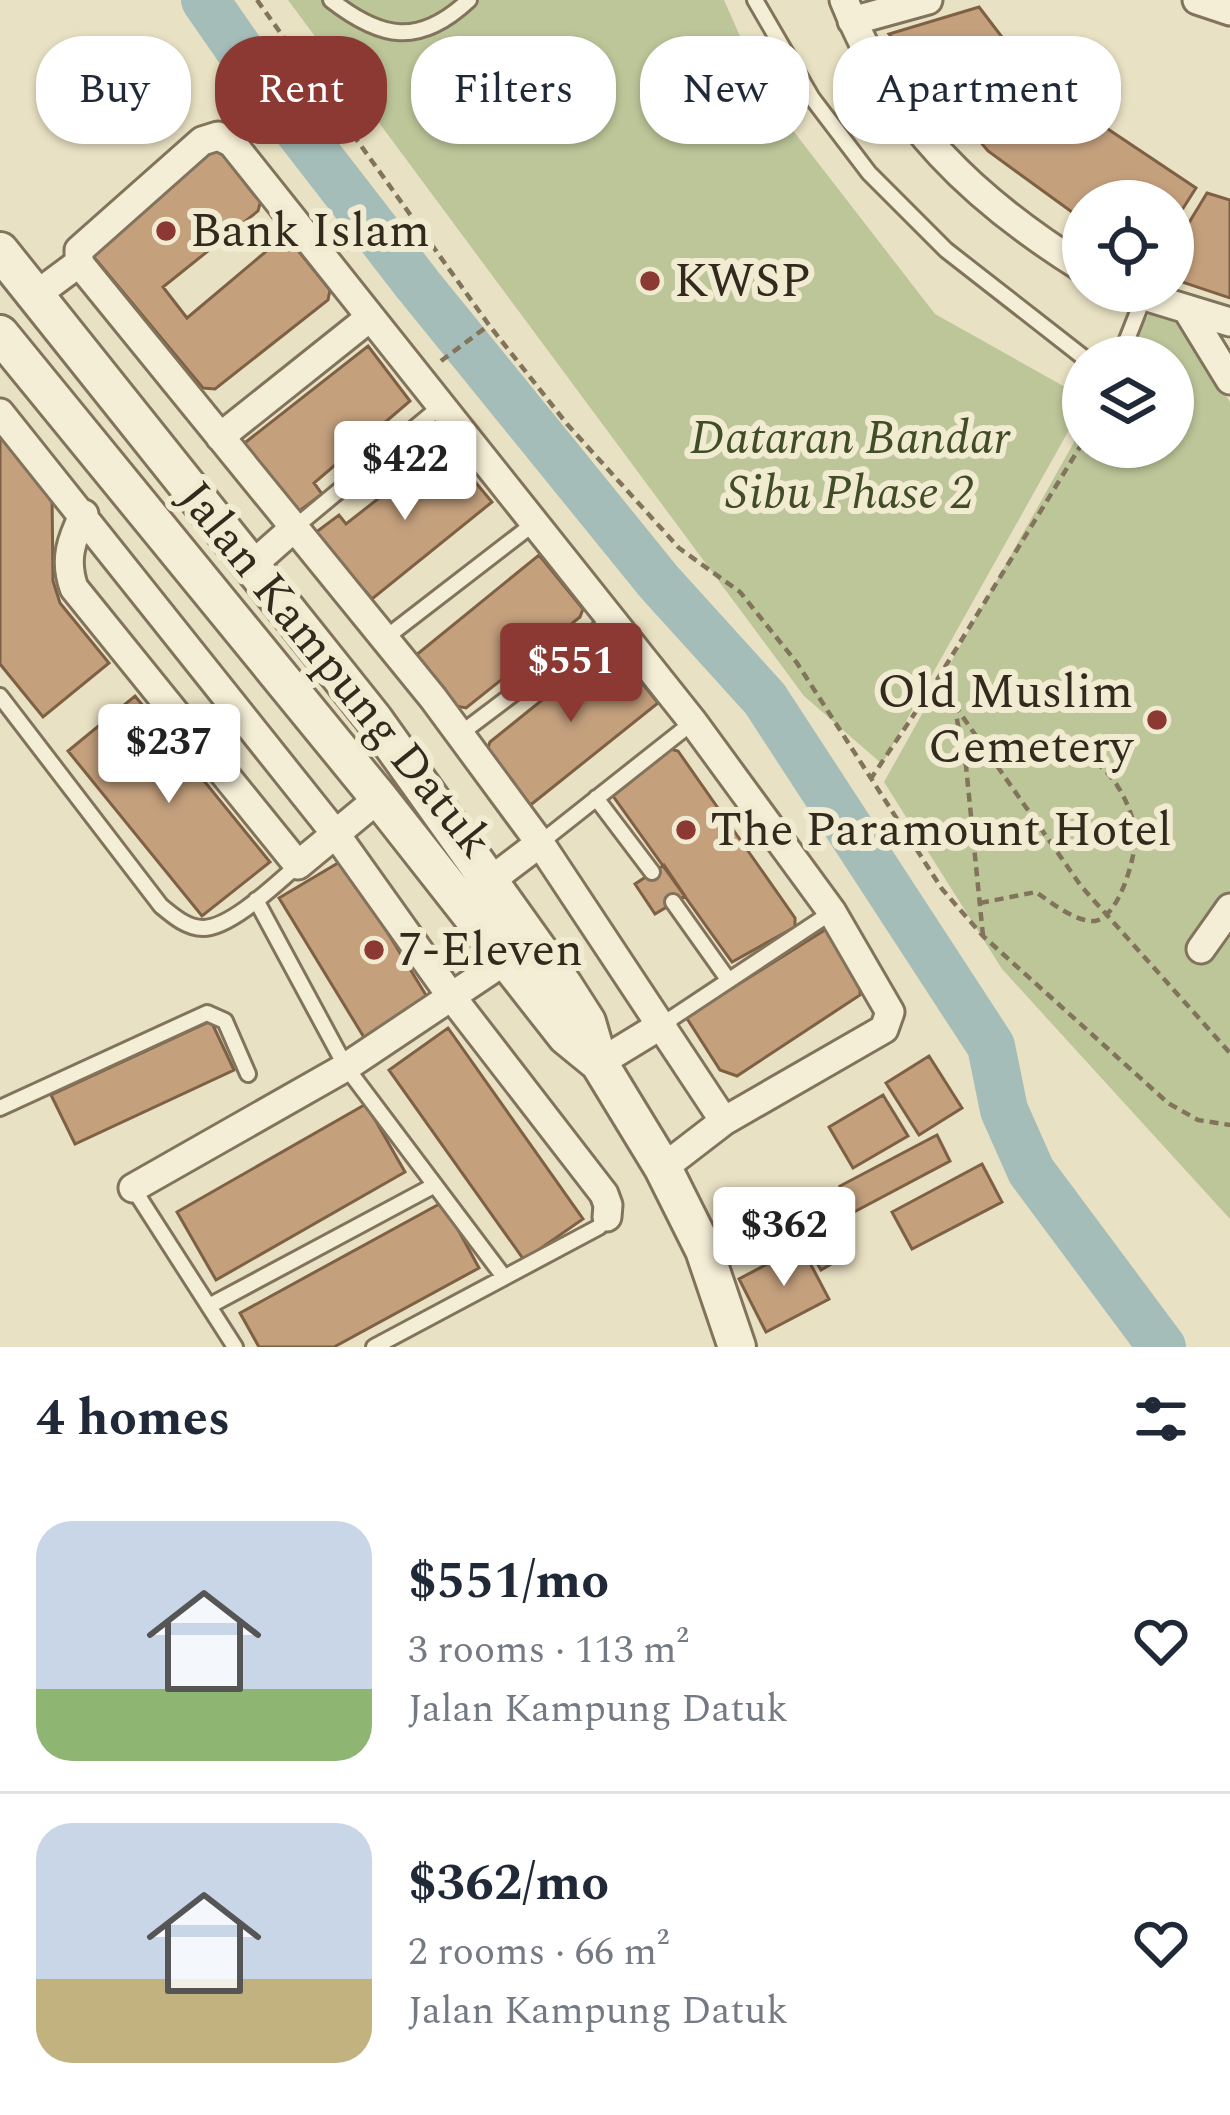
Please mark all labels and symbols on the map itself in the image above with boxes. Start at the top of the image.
place label: Bank Islam [190,195,430,268]
marker: Bank Islam [153,218,179,244]
place label: KWSP [674,245,811,318]
marker: KWSP [637,268,663,294]
park label: Dataran Bandar Sibu Phase 2 [690,402,1011,530]
pin: $422 [334,421,476,523]
street label: Jalan Kampung Datuk [159,465,511,875]
pin: $551 [500,623,642,725]
place label: Old Muslim Cemetery [877,656,1135,784]
pin: $237 [98,704,240,806]
marker: Old Muslim Cemetery [1144,707,1170,733]
place label: The Paramount Hotel [710,794,1172,867]
marker: The Paramount Hotel [673,817,699,843]
place label: 7-Eleven [398,914,583,987]
marker: 7-Eleven [361,937,387,963]
pin: $362 [713,1187,855,1289]

